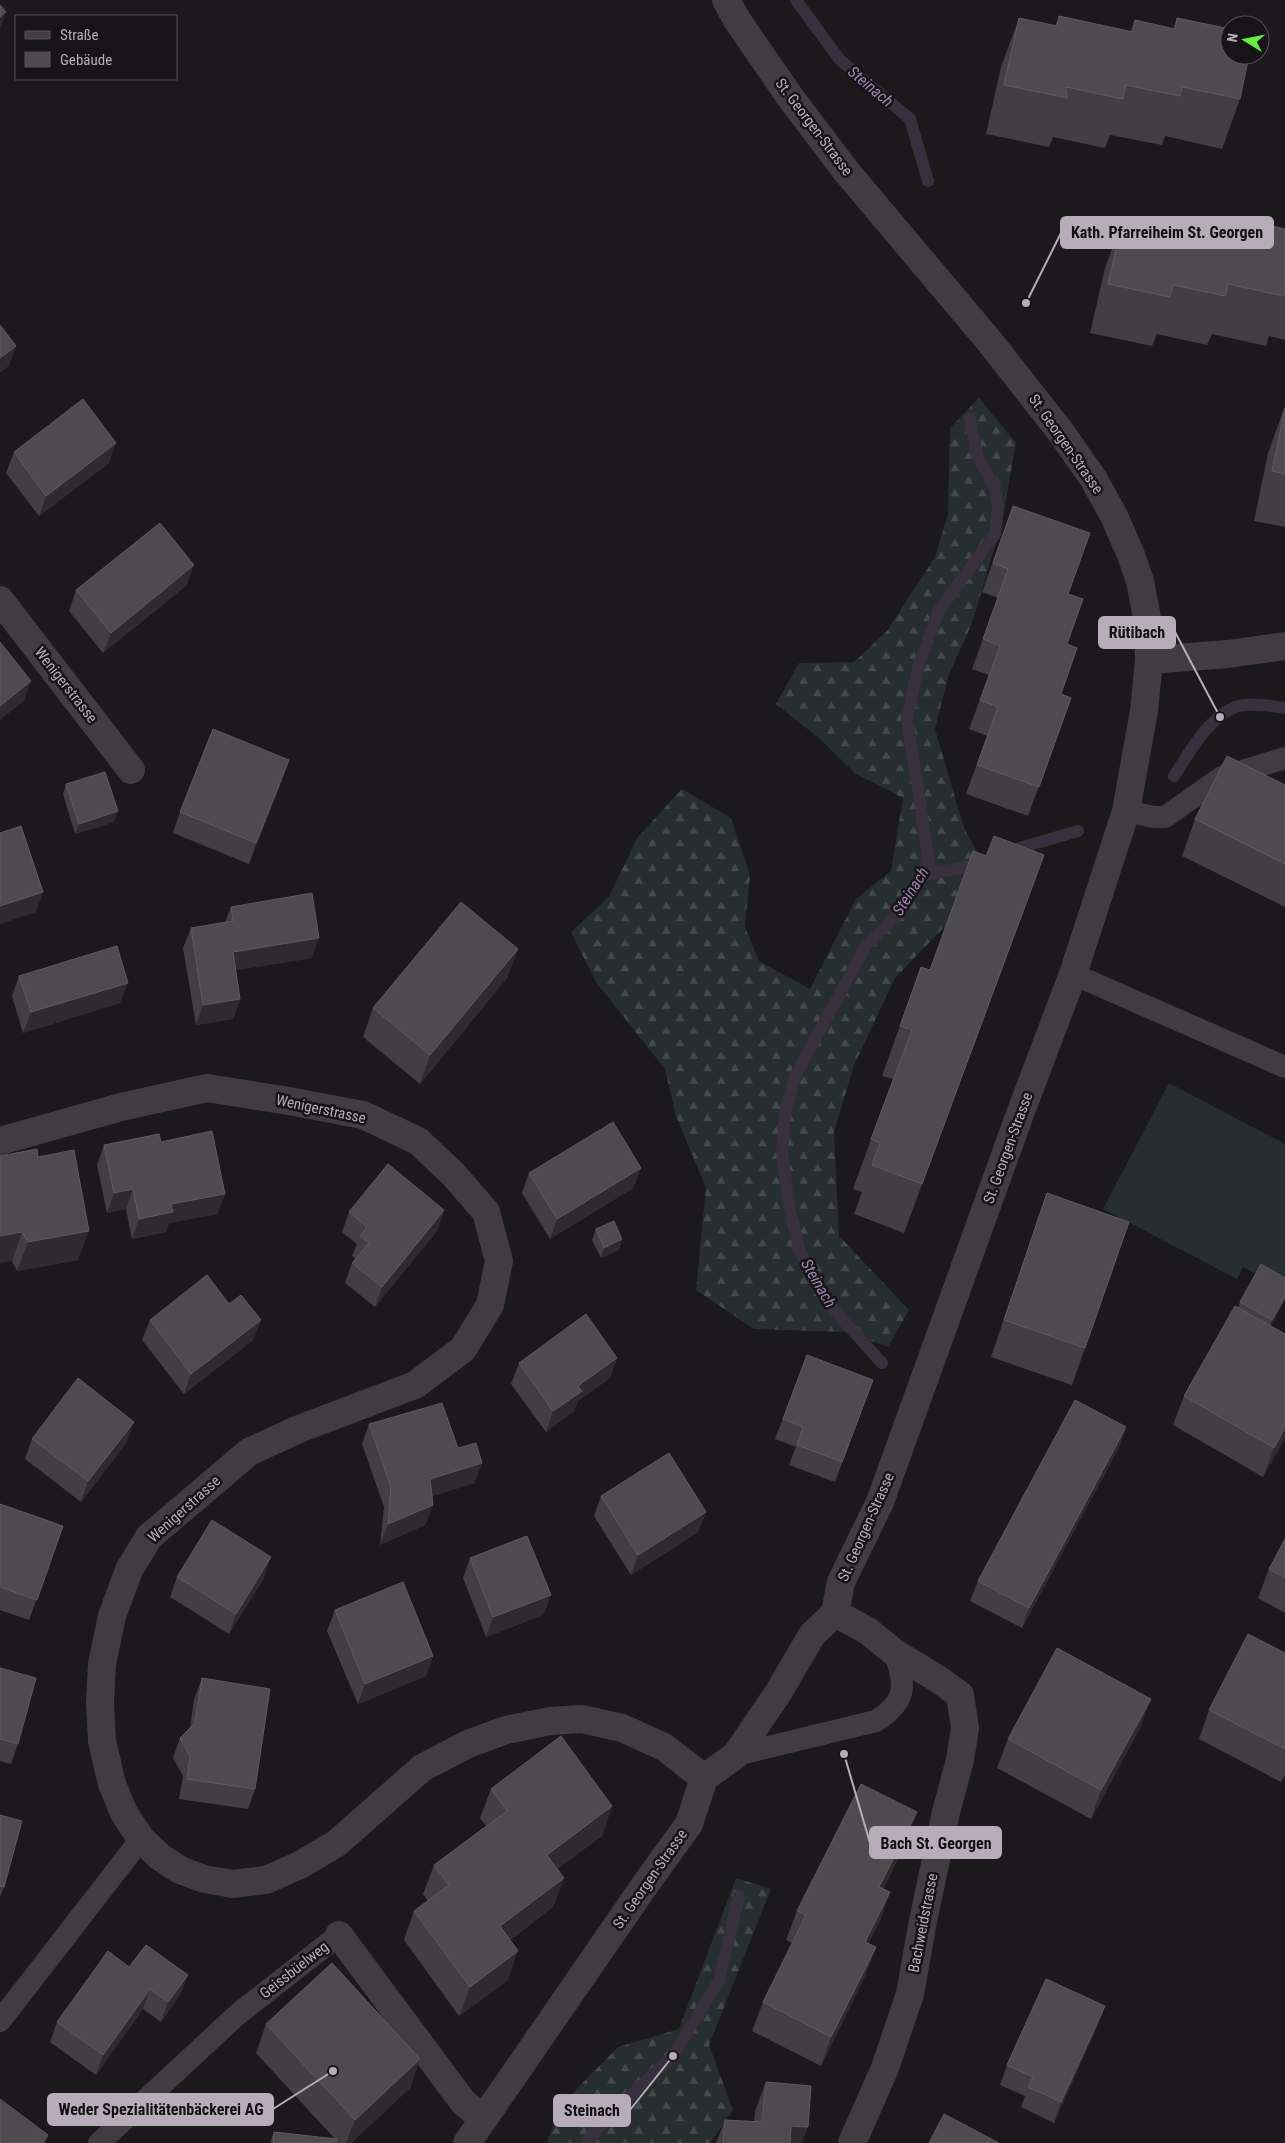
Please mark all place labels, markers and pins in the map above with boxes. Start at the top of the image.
callout: Kath. Pfarreiheim St. Georgen [1061,217,1273,248]
callout: Rütibach [1099,617,1175,648]
callout: Bach St. Georgen [870,1827,1001,1858]
callout: Weder Spezialitätenbäckerei AG [48,2094,273,2125]
callout: Steinach [554,2095,630,2126]

